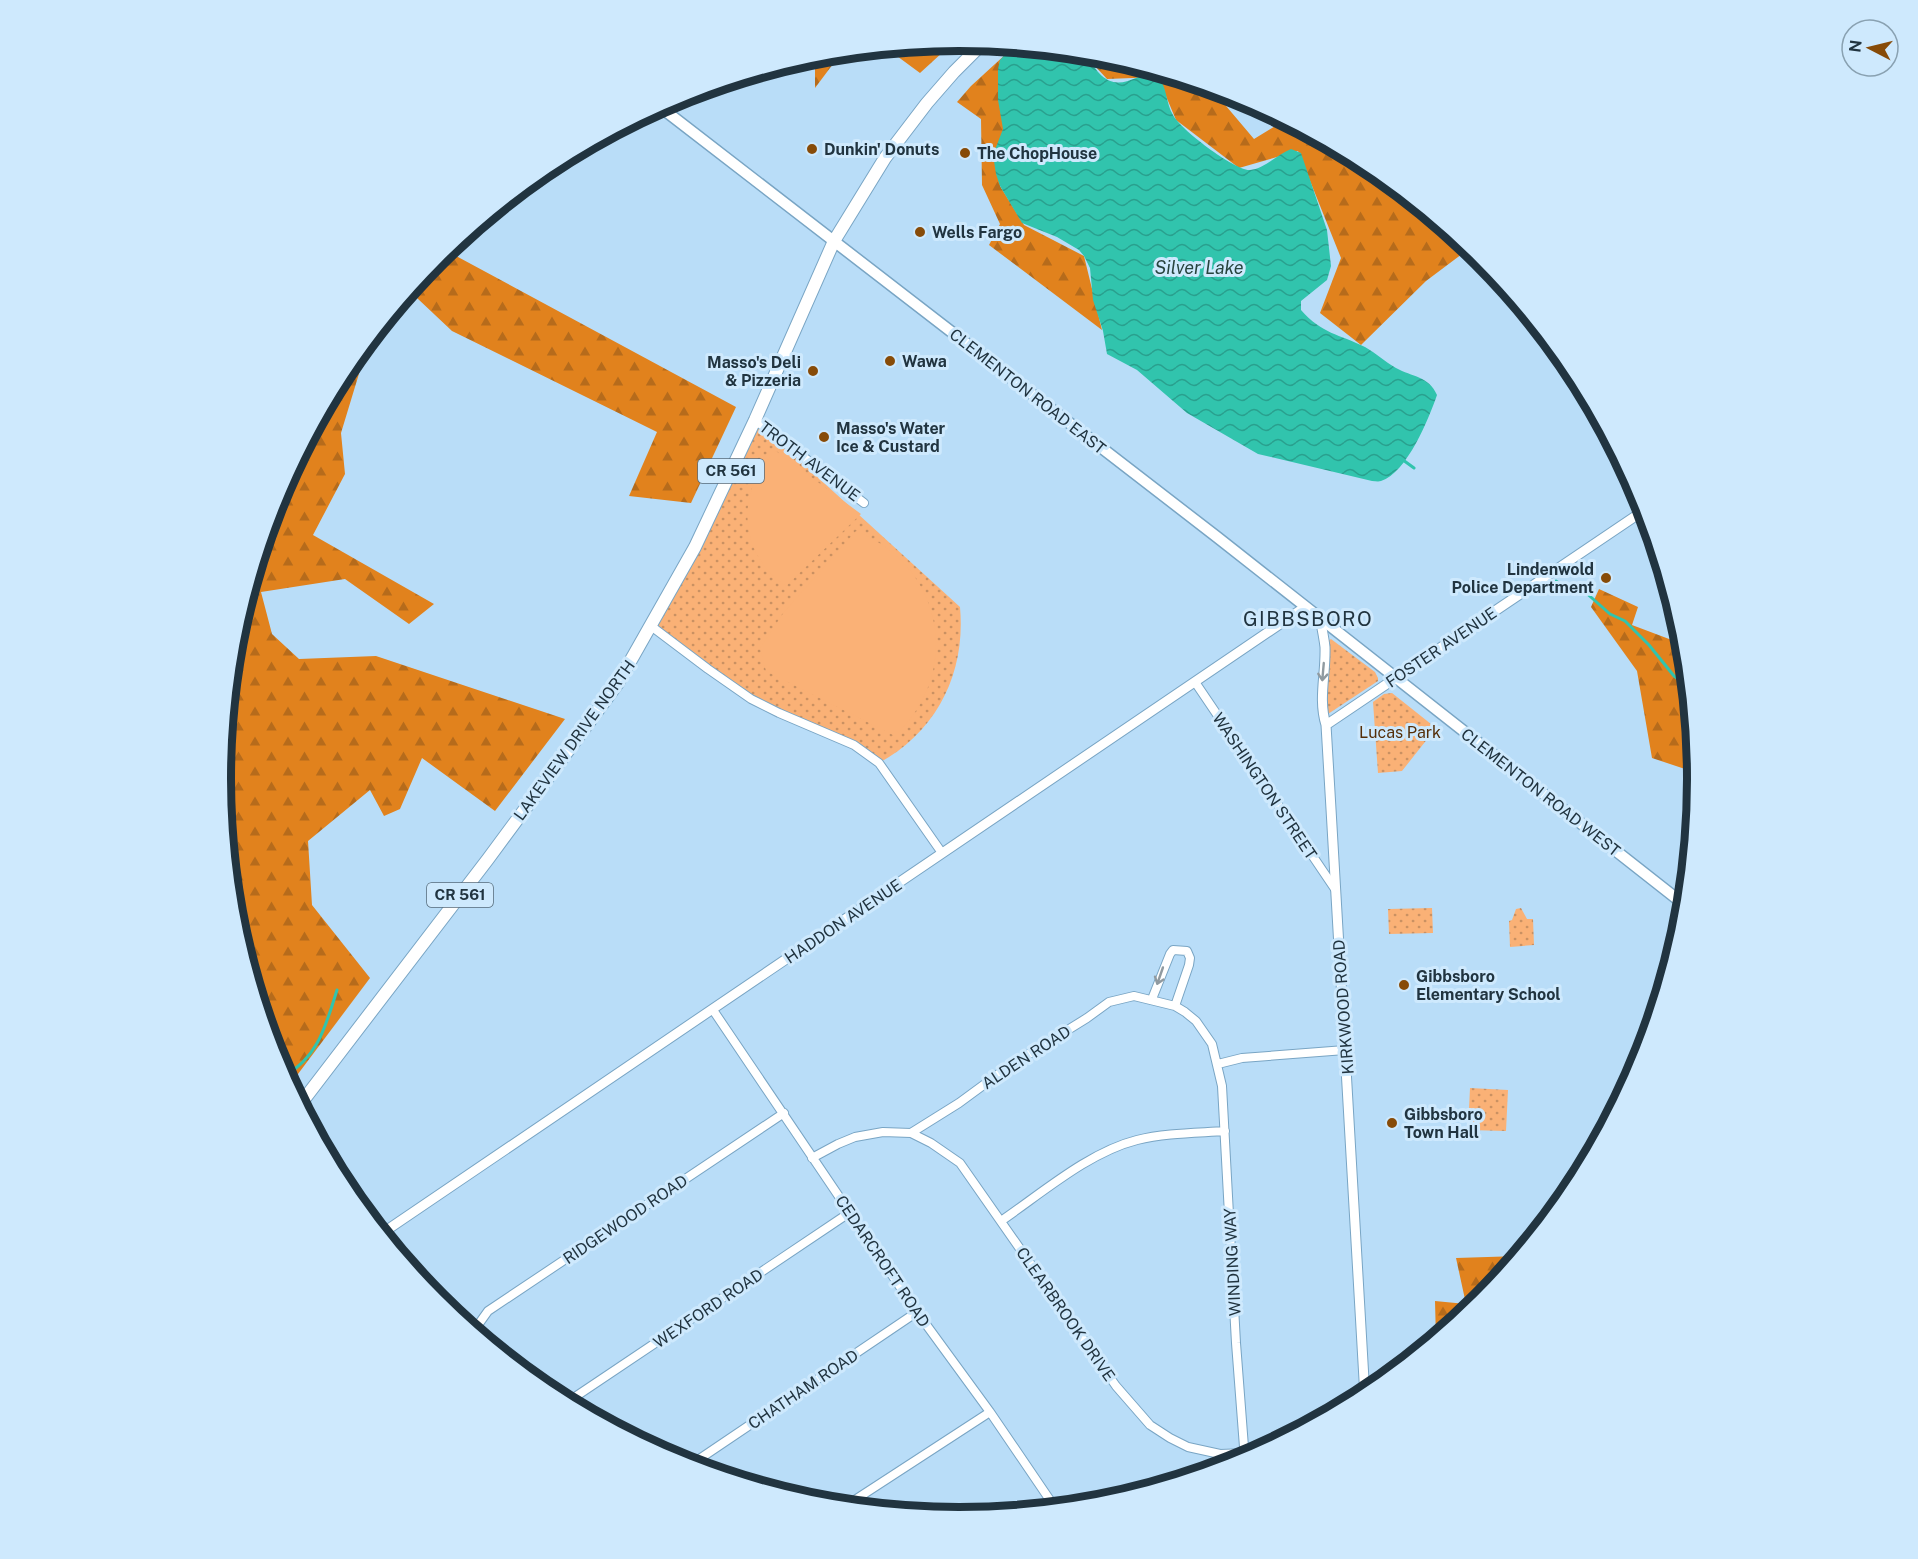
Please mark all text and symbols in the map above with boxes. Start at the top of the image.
north arrow [1840,18,1900,78]
text: N [1845,39,1866,54]
place label: Dunkin' Donuts [824,140,939,159]
marker: Dunkin' Donuts [805,142,819,156]
place label: The ChopHouse [977,144,1097,163]
marker: The ChopHouse [958,146,972,160]
place label: Wells Fargo [932,223,1022,242]
marker: Wells Fargo [913,225,927,239]
water label: Silver Lake [1154,257,1244,278]
street label: CLEMENTON ROAD EAST [946,325,1110,459]
place label: Wawa [902,352,947,371]
place label: Masso's Deli & Pizzeria [707,353,801,390]
marker: Wawa [883,354,897,368]
marker: Masso's Deli & Pizzeria [806,364,820,378]
street label: TROTH AVENUE [756,417,864,505]
place label: Masso's Water Ice & Custard [836,419,946,456]
marker: Masso's Water Ice & Custard [817,430,831,444]
road number: CR 561 [698,459,764,483]
place label: Lindenwold Police Department [1452,560,1594,597]
marker: Lindenwold Police Department [1599,571,1613,585]
street label: FOSTER AVENUE [1382,603,1500,691]
district label: GIBBSBORO [1243,607,1373,631]
street label: LAKEVIEW DRIVE NORTH [510,656,639,824]
one-way arrow [1317,661,1328,681]
street label: WASHINGTON STREET [1208,709,1321,864]
park label: Lucas Park [1359,723,1441,742]
street label: CLEMENTON ROAD WEST [1457,724,1624,861]
street label: HADDON AVENUE [781,875,905,968]
road number: CR 561 [427,883,493,907]
street label: KIRKWOOD ROAD [1329,939,1358,1075]
one-way arrow [1154,966,1165,984]
place label: Gibbsboro Elementary School [1416,967,1561,1004]
marker: Gibbsboro Elementary School [1397,978,1411,992]
street label: ALDEN ROAD [978,1022,1074,1093]
place label: Gibbsboro Town Hall [1404,1105,1483,1142]
marker: Gibbsboro Town Hall [1385,1116,1399,1130]
street label: RIDGEWOOD ROAD [559,1171,691,1268]
street label: CEDARCROFT ROAD [831,1192,934,1331]
street label: WINDING WAY [1220,1207,1245,1316]
street label: CLEARBROOK DRIVE [1012,1244,1119,1385]
street label: WEXFORD ROAD [650,1265,767,1352]
street label: CHATHAM ROAD [745,1346,862,1433]

